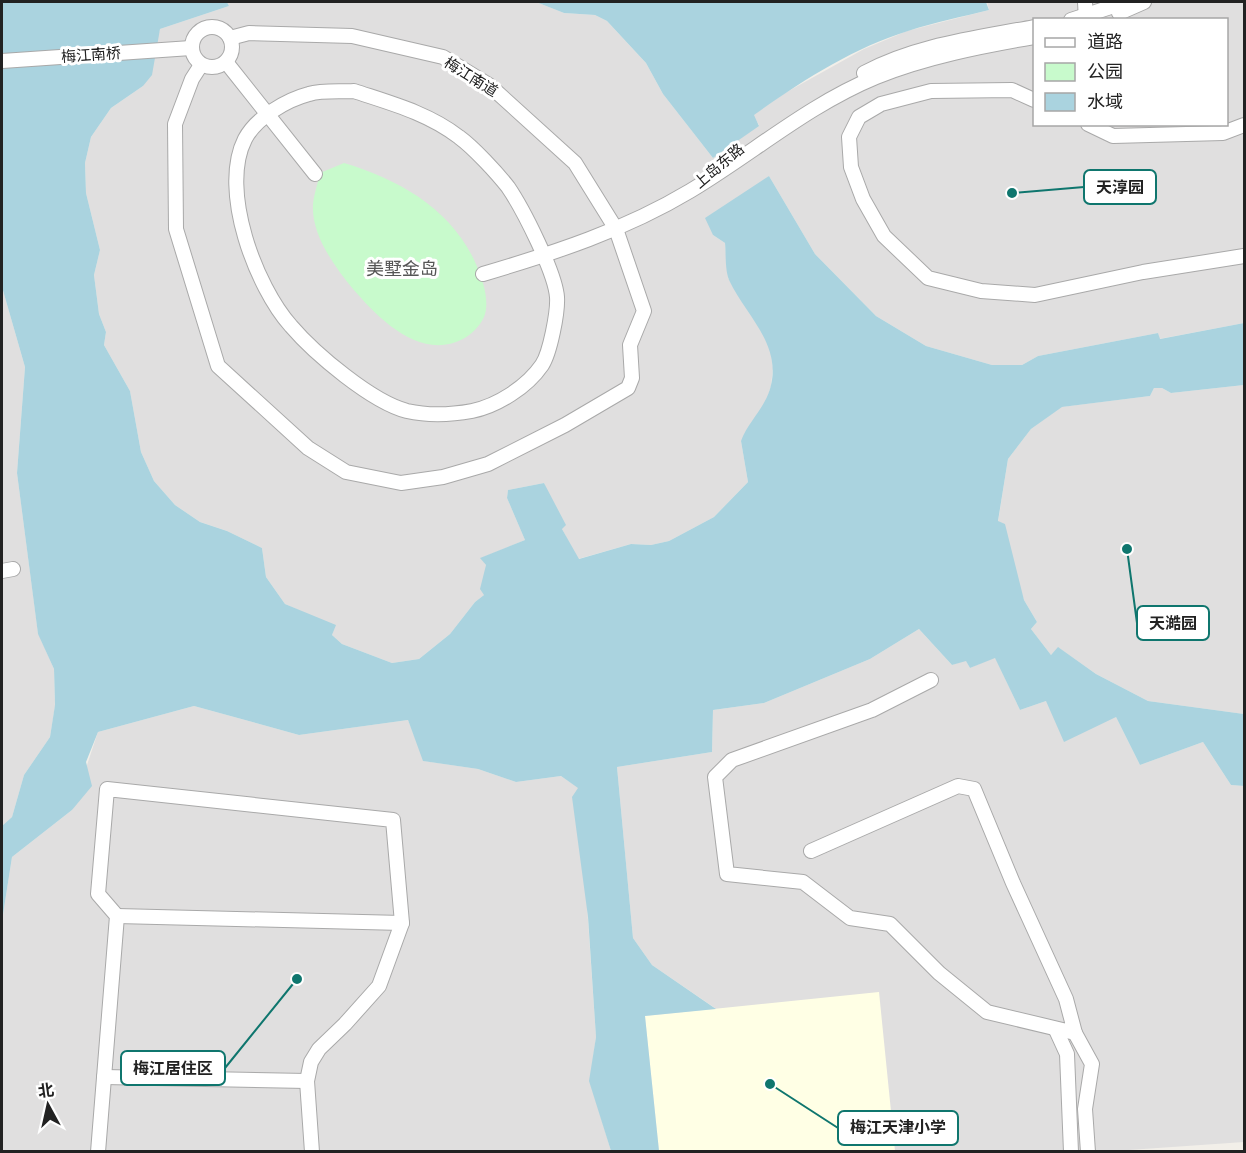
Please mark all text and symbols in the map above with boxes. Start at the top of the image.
legend [1033,18,1228,126]
text: 道路 [1087,31,1123,52]
street label: 梅江南桥 [60,44,122,66]
street label: 梅江南道 [441,53,501,101]
text: 公园 [1087,61,1123,82]
text: 水域 [1087,91,1123,112]
street label: 上岛东路 [690,140,748,192]
callout: 天淳园 [1084,170,1156,204]
text: 天淳园 [1096,178,1144,197]
district label: 美墅金岛 [366,258,438,279]
callout: 天澔园 [1137,606,1209,640]
text: 天澔园 [1149,614,1197,633]
callout: 梅江居住区 [121,1051,225,1085]
text: 梅江居住区 [133,1059,213,1078]
north arrow [18,1075,78,1135]
text: 北 [37,1080,55,1101]
callout: 梅江天津小学 [838,1111,958,1145]
text: 梅江天津小学 [850,1118,946,1137]

